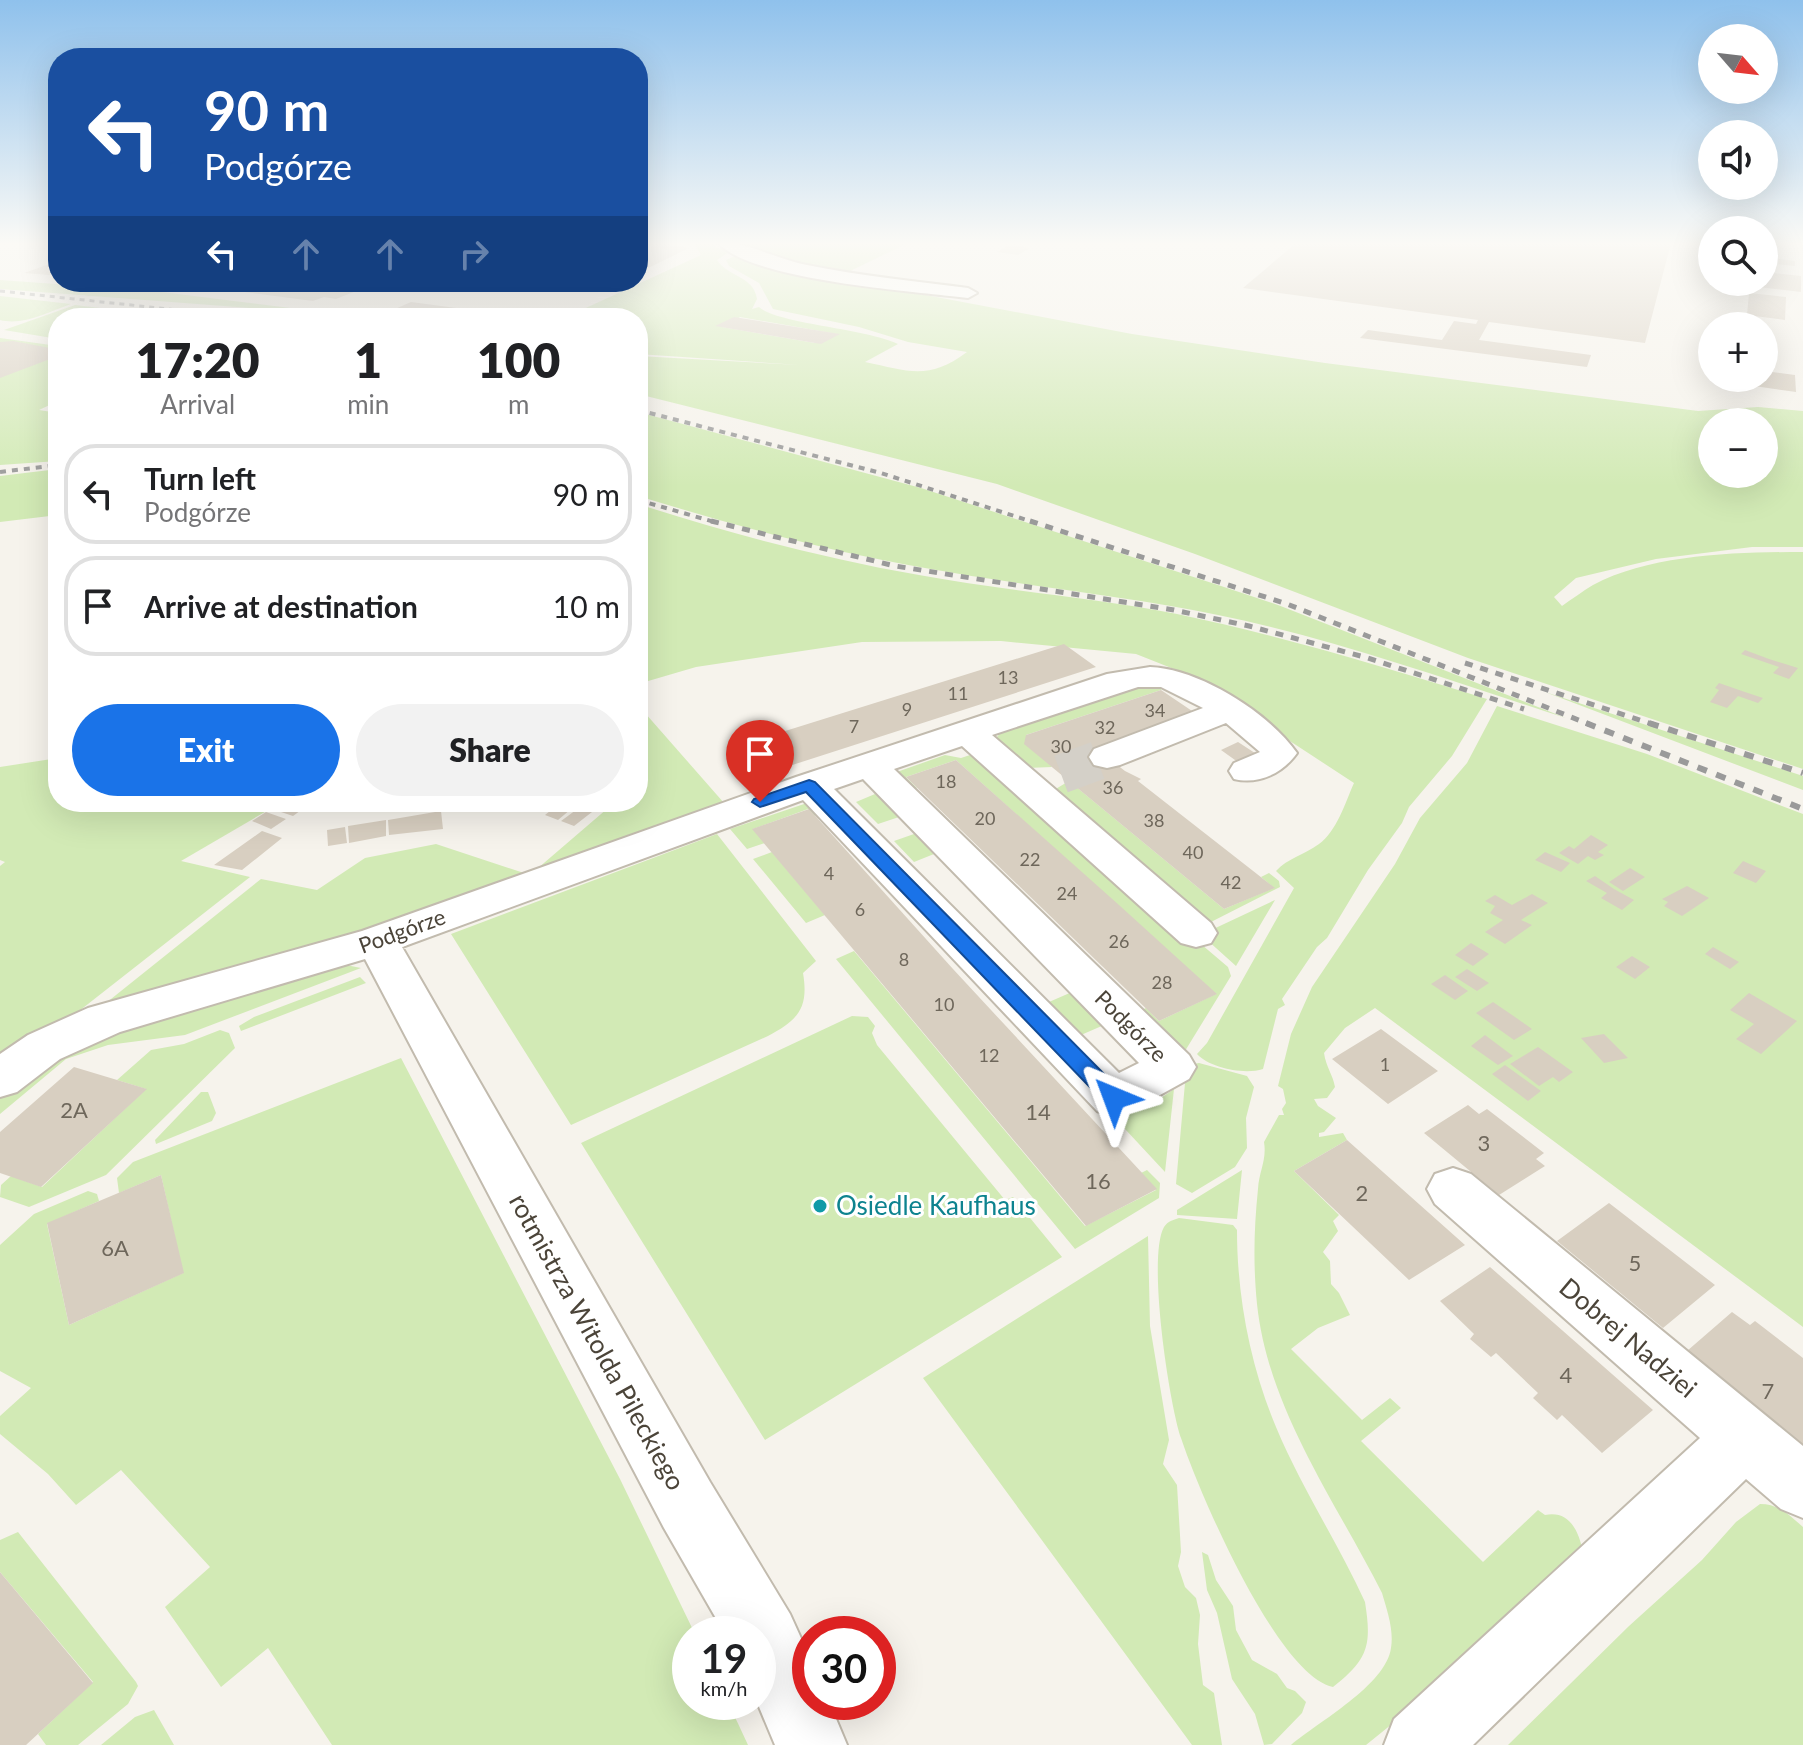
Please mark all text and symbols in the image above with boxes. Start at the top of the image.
north arrow [1698,24,1778,104]
map controls [1698,24,1778,488]
text: 90 m [204,76,329,143]
icon: left [72,80,176,184]
button: sound [1698,120,1778,200]
text: Podgórze [204,144,352,188]
button: search [1698,216,1778,296]
icon: left [200,232,244,276]
icon: ahead [284,232,328,276]
icon: ahead [368,232,412,276]
icon: right [452,232,496,276]
button: + [1698,312,1778,392]
text: 17:20 [136,331,260,388]
text: 1 [354,331,382,388]
text: 100 [477,331,560,388]
text: Arrival [160,388,235,420]
text: min [347,388,389,420]
text: m [508,388,529,420]
button: − [1698,408,1778,488]
text: Turn left [144,460,256,496]
icon: left [76,472,120,516]
text: 90 m [553,476,620,512]
text: Podgórze [144,496,251,528]
icon: arrive [76,584,120,628]
text: Arrive at destination [144,588,418,624]
text: 10 m [553,588,620,624]
house number: 13 [998,666,1018,688]
house number: 11 [948,682,968,704]
house number: 9 [902,698,912,720]
house number: 34 [1145,699,1165,721]
button: Exit [72,704,340,796]
button: Share [356,704,624,796]
house number: 7 [849,715,859,737]
house number: 32 [1095,716,1115,738]
pin [726,720,794,802]
icon: arrive [738,732,782,776]
house number: 30 [1051,735,1071,757]
house number: 18 [936,770,956,792]
house number: 36 [1103,776,1123,798]
house number: 20 [975,807,995,829]
house number: 38 [1144,809,1164,831]
house number: 40 [1183,841,1203,863]
house number: 22 [1020,848,1040,870]
house number: 4 [824,862,834,884]
house number: 42 [1221,871,1241,893]
house number: 24 [1057,882,1077,904]
house number: 6 [855,898,865,920]
street label: Podgórze [355,902,449,959]
house number: 26 [1109,930,1129,952]
house number: 8 [899,948,909,970]
house number: 28 [1152,971,1172,993]
street label: Podgórze [1090,984,1173,1067]
house number: 10 [934,993,954,1015]
house number: 12 [979,1044,999,1066]
house number: 1 [1380,1053,1390,1075]
position arrow [1072,1056,1156,1140]
house number: 2A [60,1096,88,1123]
house number: 14 [1025,1098,1051,1125]
house number: 3 [1478,1129,1490,1156]
house number: 16 [1085,1167,1111,1194]
house number: 2 [1356,1179,1368,1206]
street label: rotmistrza Witolda Pileckiego [503,1188,693,1495]
place label: Osiedle Kaufhaus [836,1189,1036,1221]
marker: Osiedle Kaufhaus [811,1197,829,1215]
house number: 6A [101,1234,129,1261]
house number: 5 [1629,1249,1641,1276]
street label: Dobrej Nadziei [1553,1271,1704,1404]
house number: 4 [1560,1361,1573,1388]
house number: 7 [1762,1377,1774,1404]
speed limit sign: 30 [792,1616,896,1720]
text: 19 [701,1634,747,1682]
text: km/h [701,1676,747,1700]

